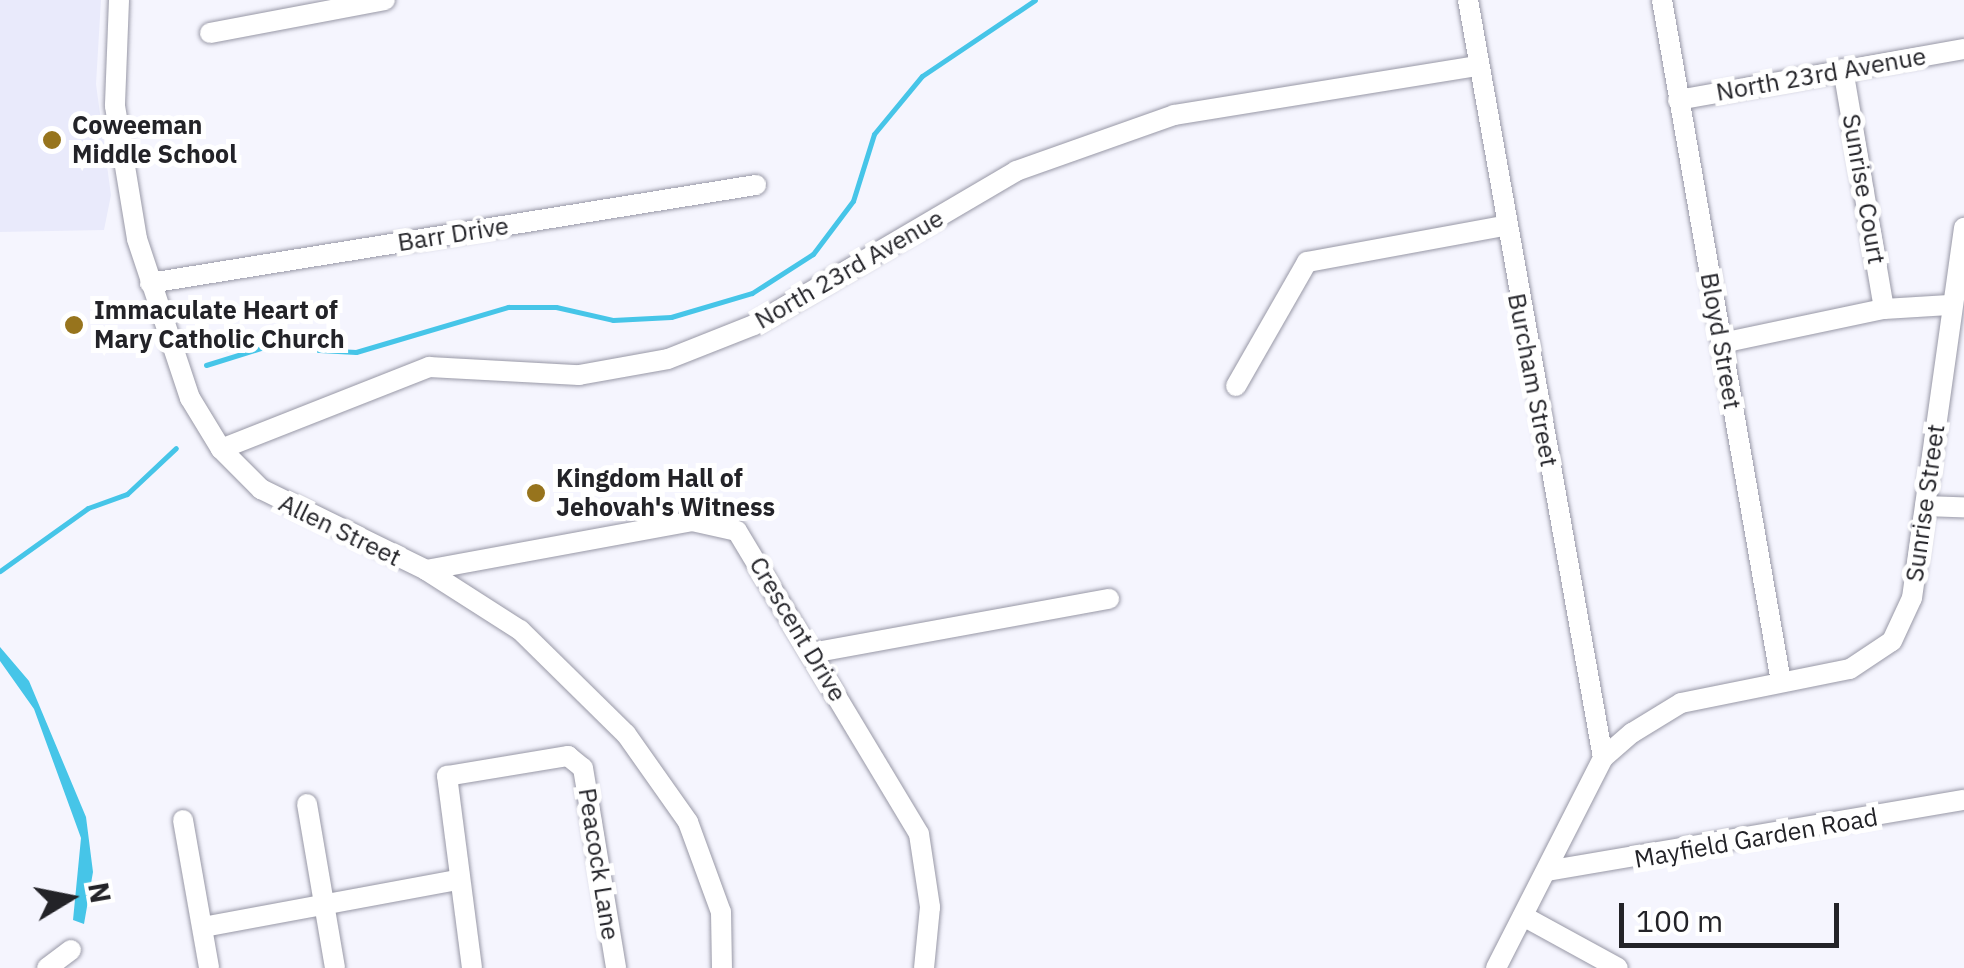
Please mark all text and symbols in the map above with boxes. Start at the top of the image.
street label: North 23rd Avenue [1714,41,1928,107]
place label: Coweeman Middle School [72,111,237,170]
street label: Sunrise Court [1836,112,1892,266]
marker: Coweeman Middle School [41,129,63,151]
street label: North 23rd Avenue [749,203,949,335]
street label: Barr Drive [395,210,511,258]
street label: Bloyd Street [1694,270,1748,412]
street label: Burcham Street [1501,291,1565,469]
place label: Immaculate Heart of Mary Catholic Church [94,296,345,355]
marker: Immaculate Heart of Mary Catholic Church [63,314,85,336]
street label: Sunrise Street [1899,422,1951,584]
place label: Kingdom Hall of Jehovah's Witness [556,464,775,523]
marker: Kingdom Hall of Jehovah's Witness [525,482,547,504]
street label: Allen Street [274,488,406,572]
street label: Crescent Drive [743,551,853,707]
street label: Peacock Lane [572,786,626,942]
street label: Mayfield Garden Road [1632,802,1880,874]
north arrow [20,848,120,948]
text: N [80,880,120,906]
scale bar [1624,883,1844,945]
text: 100 m [1636,901,1723,940]

